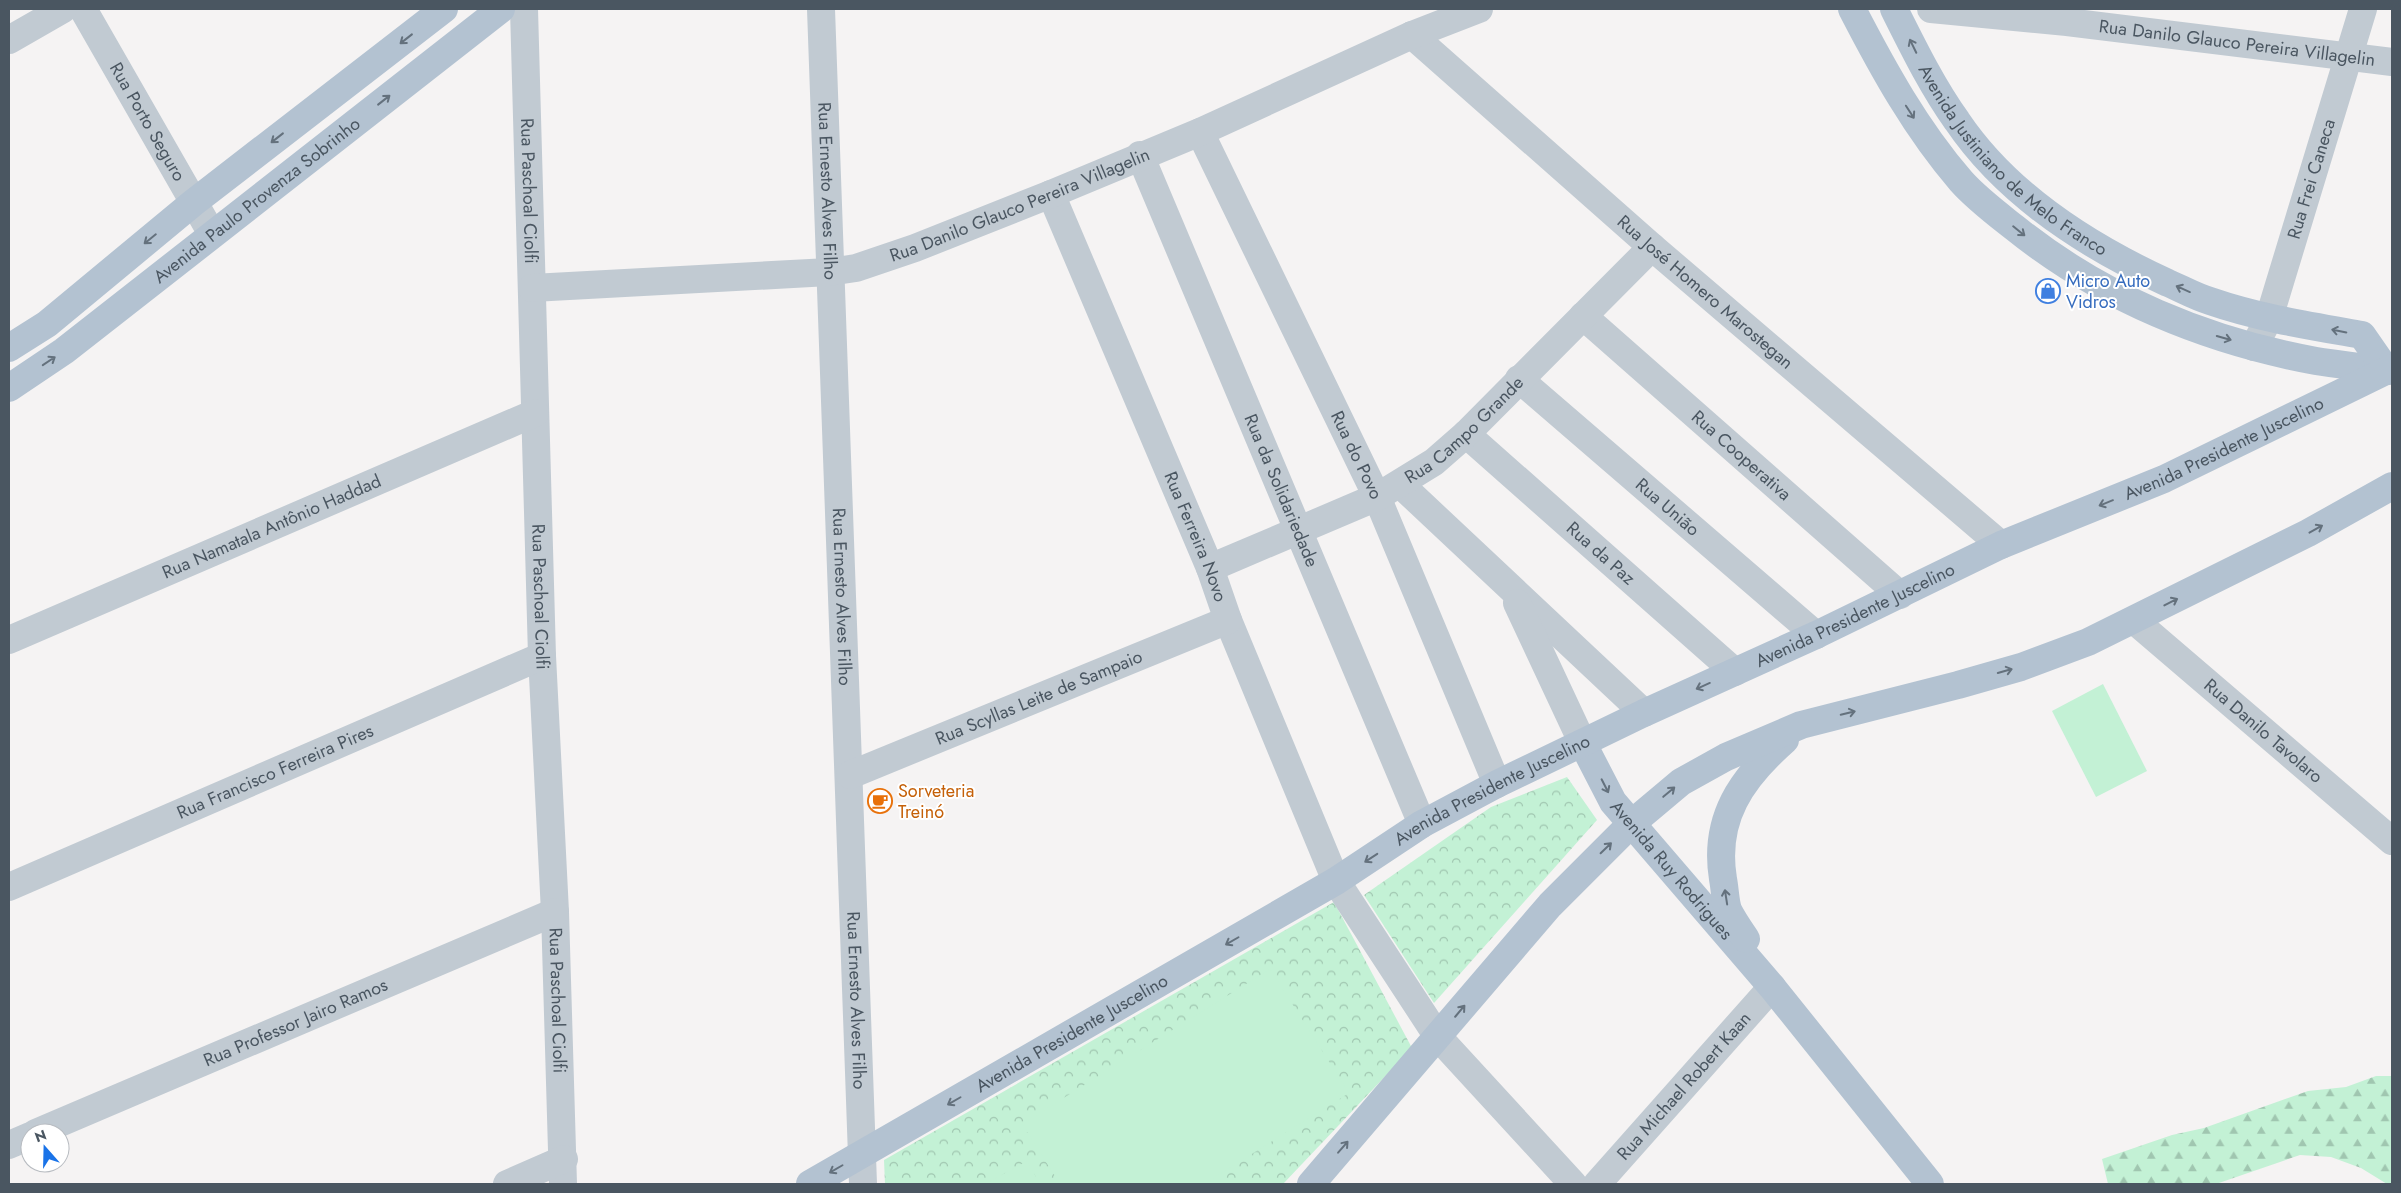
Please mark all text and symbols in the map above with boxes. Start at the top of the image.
street label: Rua Danilo Glauco Pereira Villagelin [2097,13,2377,73]
one-way arrow [400,33,413,44]
one-way arrow [1908,39,1917,54]
street label: Rua Porto Seguro [103,58,192,186]
street label: Avenida Justiniano de Melo Franco [1912,60,2112,262]
one-way arrow [377,94,390,105]
street label: Rua Ernesto Alves Filho [811,101,844,280]
one-way arrow [1905,105,1915,119]
street label: Avenida Paulo Provenza Sobrinho [148,111,366,289]
street label: Rua Frei Caneca [2281,116,2342,242]
street label: Rua Paschoal Ciolfi [514,118,544,264]
one-way arrow [271,133,284,144]
street label: Rua Danilo Glauco Pereira Villagelin [886,141,1154,269]
street label: Rua José Homero Marostegan [1611,209,1799,375]
one-way arrow [2012,226,2025,237]
one-way arrow [143,233,156,244]
place label: Micro Auto Vidros [2066,268,2150,315]
shop icon: Micro Auto Vidros [2035,278,2061,304]
one-way arrow [2176,284,2191,294]
one-way arrow [2332,326,2348,335]
one-way arrow [2215,334,2231,343]
one-way arrow [42,356,56,366]
street label: Rua Campo Grande [1400,370,1530,490]
street label: Avenida Presidente Juscelino [2120,390,2328,507]
street label: Rua Cooperativa [1686,404,1797,507]
street label: Rua do Povo [1324,406,1389,504]
street label: Rua da Solidariedade [1238,410,1325,571]
street label: Rua Ferreira Novo [1157,467,1234,605]
street label: Rua Namatala Antônio Haddad [158,468,385,585]
street label: Rua União [1630,472,1705,542]
one-way arrow [2099,499,2114,508]
street label: Rua Ernesto Alves Filho [826,507,858,686]
street label: Rua da Paz [1561,516,1642,591]
one-way arrow [2308,523,2323,533]
street label: Rua Paschoal Ciolfi [525,524,556,670]
street label: Avenida Presidente Juscelino [1751,556,1959,674]
one-way arrow [2164,597,2179,607]
street label: Rua Scyllas Leite de Sampaio [931,643,1146,752]
one-way arrow [1997,666,2013,676]
street label: Rua Danilo Tavolaro [2198,672,2329,789]
one-way arrow [1696,682,1711,692]
one-way arrow [1840,708,1856,718]
street label: Rua Francisco Ferreira Pires [173,718,378,826]
street label: Avenida Presidente Juscelino [1389,728,1595,852]
place label: Sorveteria Treinó [898,778,974,825]
one-way arrow [1600,778,1610,793]
one-way arrow [1662,787,1675,798]
cafe icon: Sorveteria Treinó [867,788,893,814]
street label: Avenida Ruy Rodrigues [1604,795,1739,945]
one-way arrow [1599,842,1612,854]
one-way arrow [1365,853,1379,863]
one-way arrow [1721,890,1731,906]
street label: Rua Ernesto Alves Filho [840,911,873,1090]
street label: Rua Paschoal Ciolfi [542,927,573,1074]
one-way arrow [1225,937,1239,947]
street label: Avenida Presidente Juscelino [971,967,1173,1099]
street label: Rua Professor Jairo Ramos [199,972,392,1073]
one-way arrow [1455,1005,1466,1018]
street label: Rua Michael Robert Kaan [1611,1006,1757,1166]
one-way arrow [948,1096,962,1106]
north arrow [20,1123,70,1173]
text: N [32,1124,49,1147]
one-way arrow [1337,1141,1349,1154]
one-way arrow [828,1164,843,1174]

